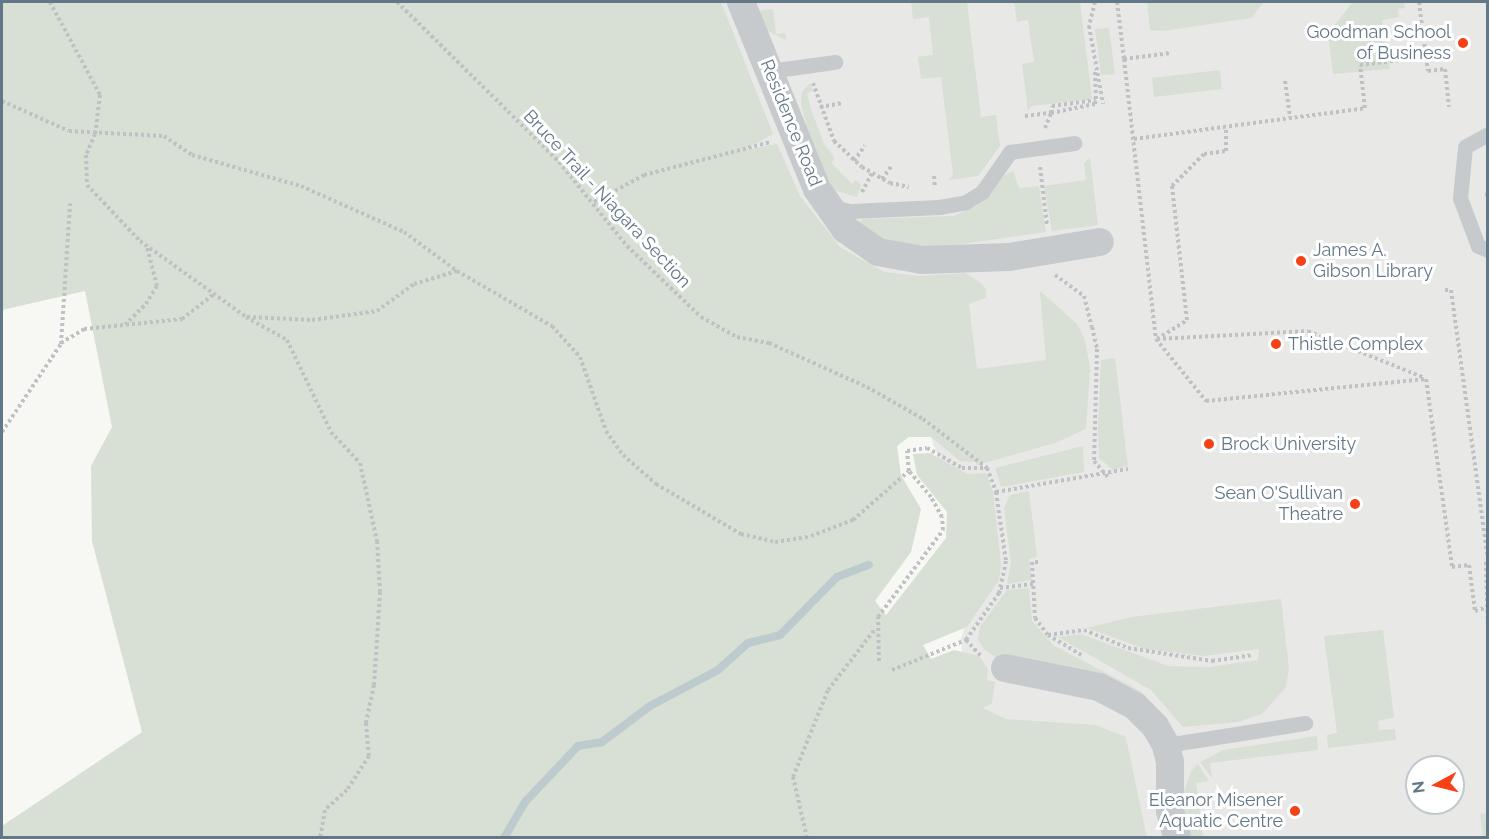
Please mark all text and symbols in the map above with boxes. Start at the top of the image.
place label: Goodman School of Business [1306,22,1451,64]
marker: Goodman School of Business [1456,36,1470,50]
street label: Residence Road [756,56,826,190]
street label: Bruce Trail - Niagara Section [518,105,696,293]
place label: James A. Gibson Library [1313,240,1433,282]
marker: James A. Gibson Library [1294,254,1308,268]
place label: Thistle Complex [1288,333,1423,355]
marker: Thistle Complex [1269,337,1283,351]
place label: Brock University [1221,433,1356,455]
marker: Brock University [1202,437,1216,451]
place label: Sean O'Sullivan Theatre [1215,483,1343,526]
marker: Sean O'Sullivan Theatre [1348,497,1362,511]
north arrow [1405,755,1465,815]
text: N [1408,780,1429,794]
place label: Eleanor Misener Aquatic Centre [1148,790,1283,832]
marker: Eleanor Misener Aquatic Centre [1288,804,1302,818]

